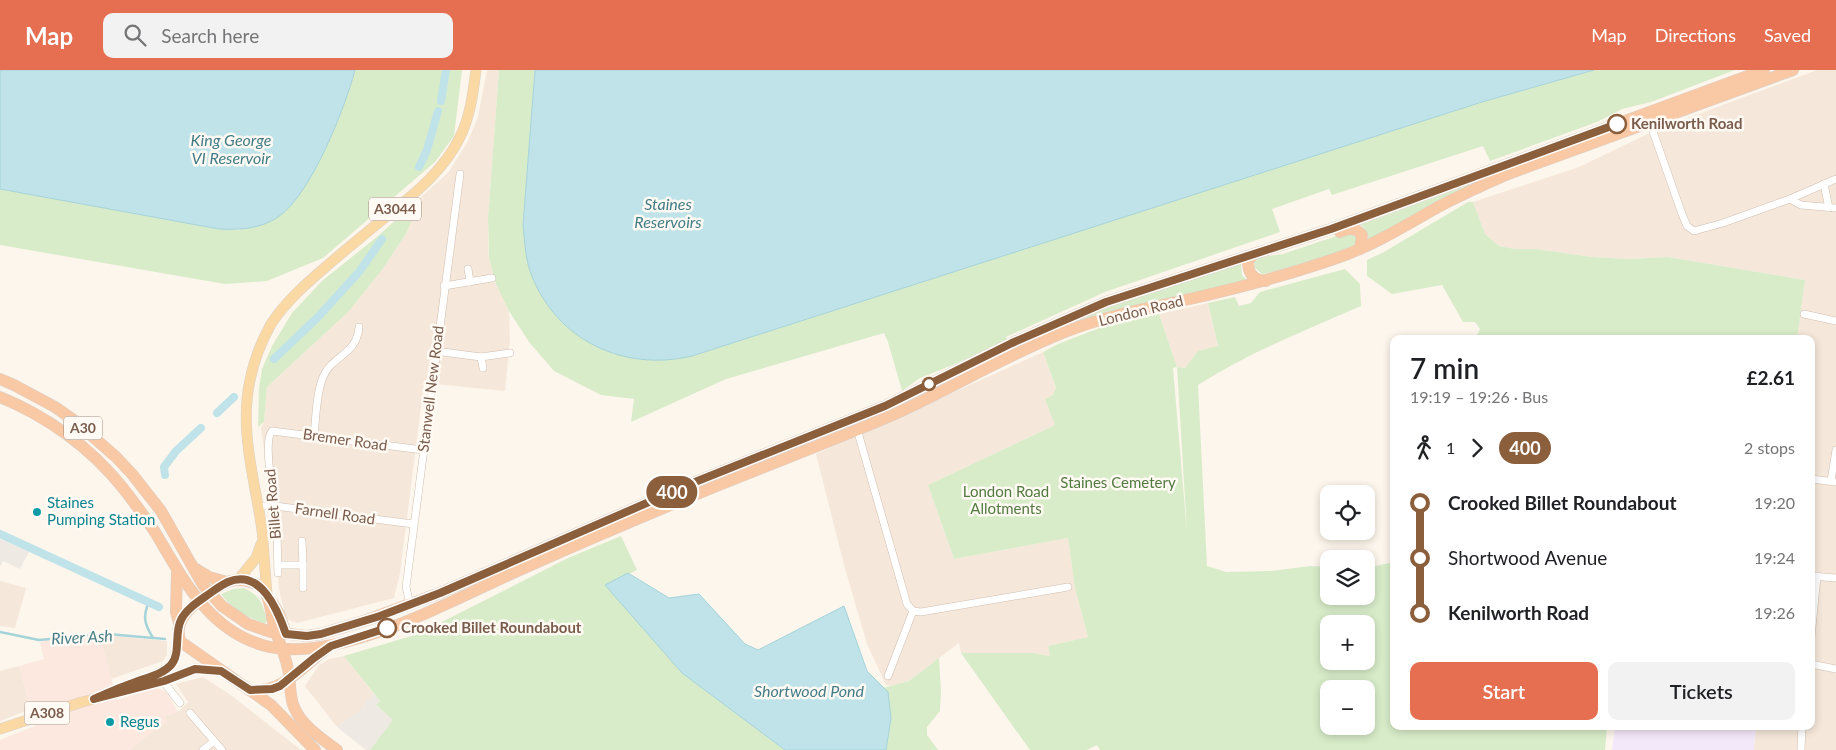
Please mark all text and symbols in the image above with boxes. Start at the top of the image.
search box [103,13,453,58]
text: Map [25,21,73,50]
icon: search [121,21,149,49]
text: Search here [161,24,259,47]
text: Map [1591,24,1627,46]
text: Directions [1655,24,1736,46]
text: Saved [1764,24,1811,46]
marker: Kenilworth Road [1607,114,1627,134]
place label: Kenilworth Road [1631,114,1742,132]
water label: King George VI Reservoir [191,130,272,167]
water label: Staines Reservoirs [634,194,702,231]
road number: A3044 [369,198,421,220]
street label: London Road [1097,291,1185,329]
street label: Stanwell New Road [413,325,447,453]
text: 7 min [1410,351,1479,385]
text: £2.61 [1746,366,1795,389]
unlabelled marker [922,377,936,391]
text: 19:19 – 19:26 · Bus [1410,387,1548,406]
road number: A30 [64,416,102,439]
street label: Bremer Road [302,424,389,454]
icon: walk [1410,434,1438,462]
icon: forward [1463,434,1491,462]
text: 400 [1509,437,1541,459]
text: 1 [1446,438,1455,457]
text: 2 stops [1744,438,1795,457]
street label: Billet Road [260,468,284,540]
park label: Staines Cemetery [1060,473,1176,491]
line badge: 400 [643,476,701,508]
text: 400 [656,481,688,503]
park label: London Road Allotments [963,482,1049,517]
map controls [1320,485,1375,735]
button: locate [1320,485,1375,540]
text: Crooked Billet Roundabout [1448,491,1677,514]
place label: Staines Pumping Station [47,493,155,528]
text: 19:20 [1754,493,1795,512]
street label: Farnell Road [294,498,376,528]
marker: Staines Pumping Station [31,506,43,518]
text: Shortwood Avenue [1448,546,1607,569]
text: 19:24 [1754,548,1795,567]
button: layers [1320,550,1375,605]
text: Kenilworth Road [1448,601,1589,624]
text: 19:26 [1754,603,1795,622]
button: + [1320,615,1375,670]
marker: Crooked Billet Roundabout [377,618,397,638]
place label: Crooked Billet Roundabout [401,618,582,636]
water label: River Ash [51,625,113,648]
button: Start [1410,662,1598,720]
button: Tickets [1608,662,1795,720]
button: − [1320,680,1375,735]
water label: Shortwood Pond [754,681,865,700]
road number: A308 [24,702,70,724]
place label: Regus [120,712,160,730]
marker: Regus [104,716,116,728]

